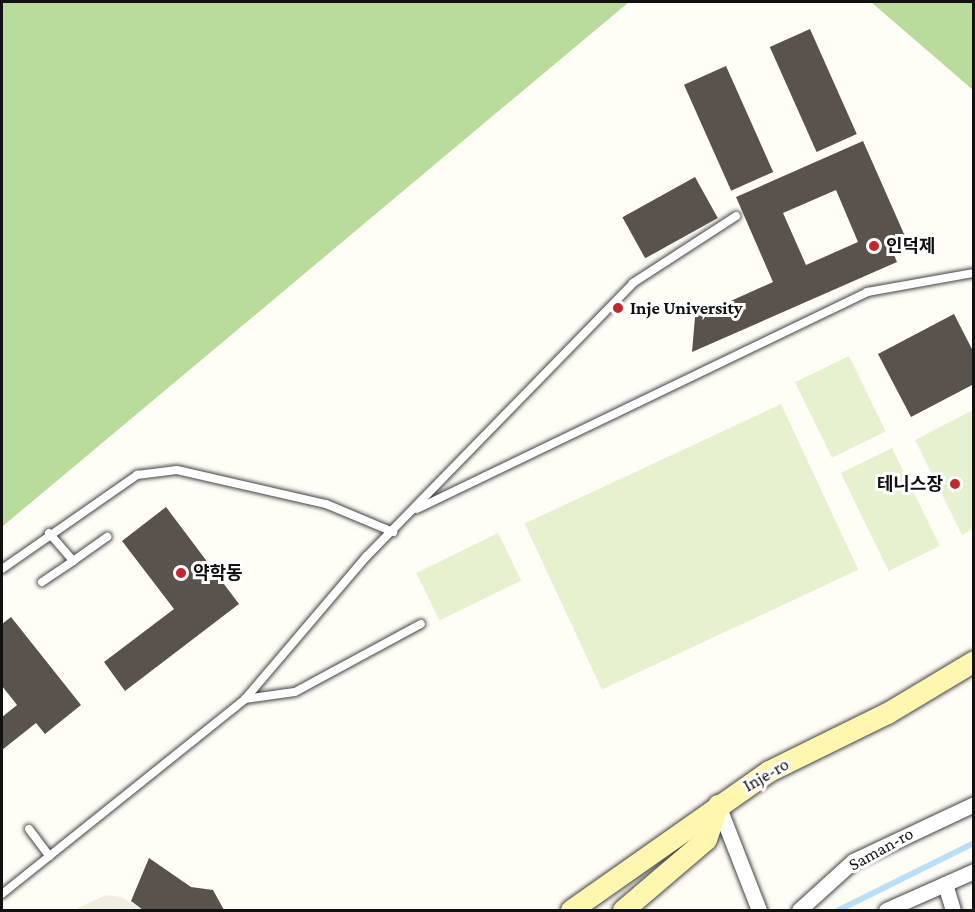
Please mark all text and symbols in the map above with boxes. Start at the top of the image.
place label: 인덕제 [886,235,936,257]
marker: 인덕제 [867,239,881,253]
place label: Inje University [630,297,743,319]
marker: Inje University [611,301,625,315]
place label: 테니스장 [877,473,943,495]
marker: 테니스장 [948,477,962,491]
place label: 약학동 [193,562,243,584]
marker: 약학동 [174,566,188,580]
street label: Inje-ro [739,753,793,797]
street label: Saman-ro [845,822,917,876]

